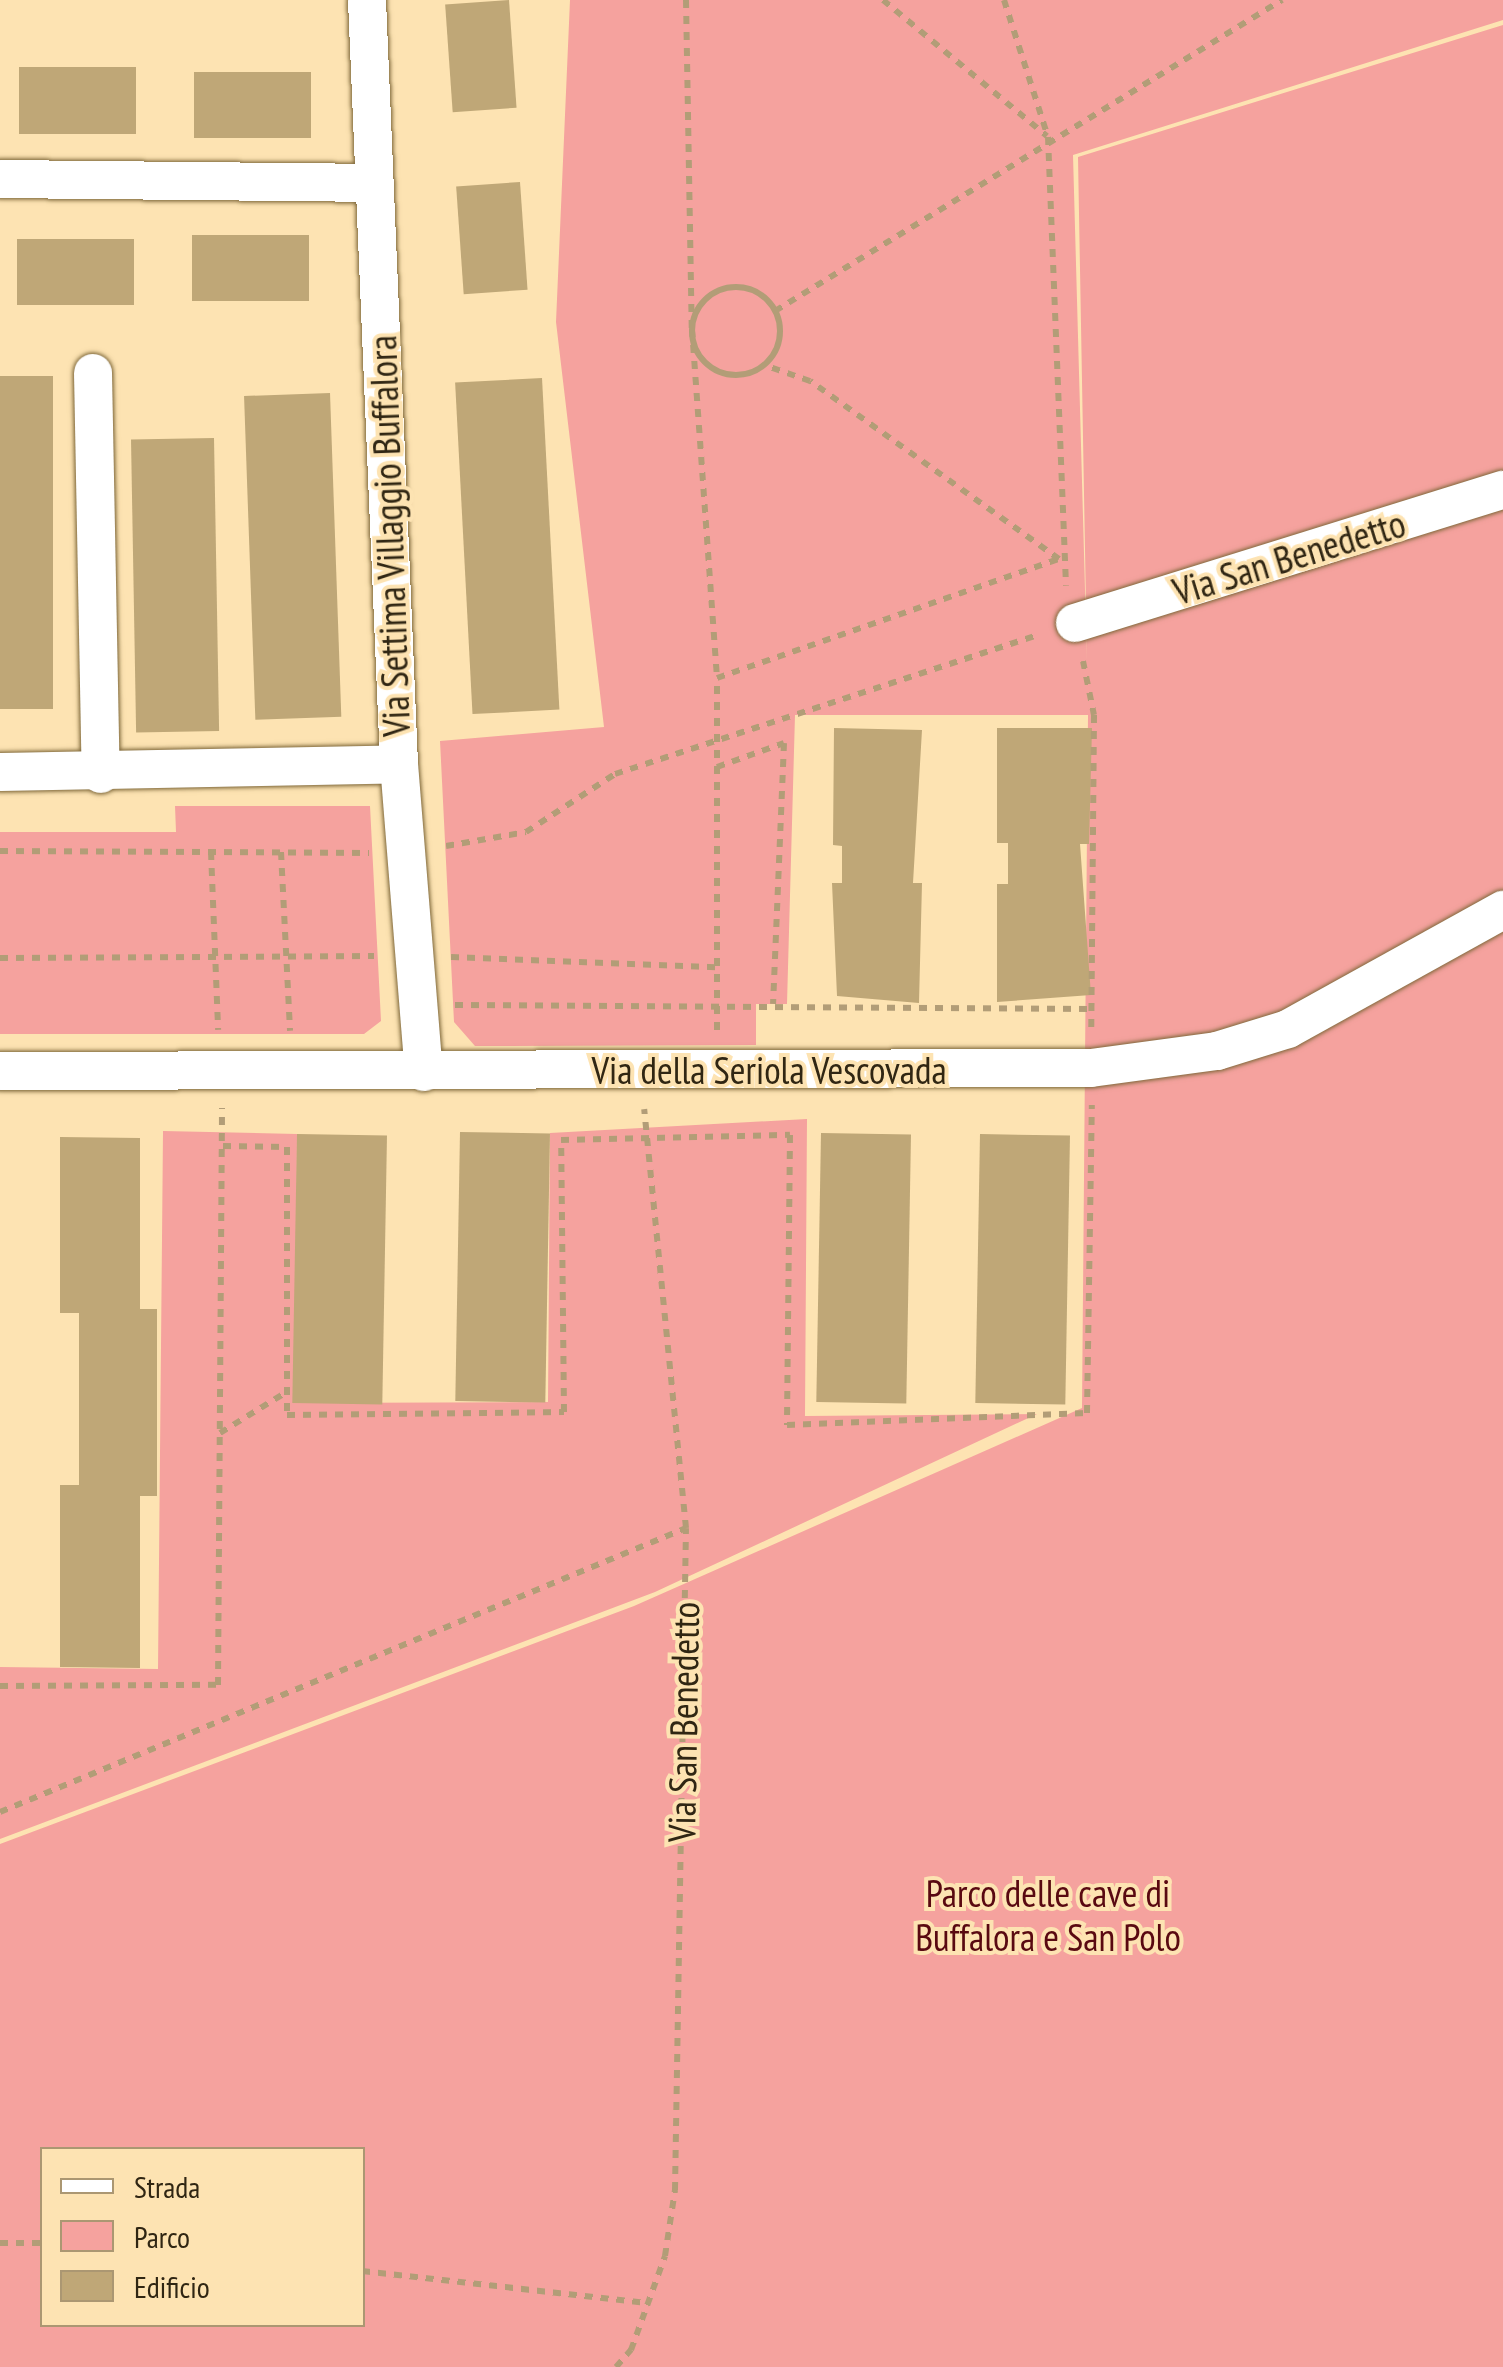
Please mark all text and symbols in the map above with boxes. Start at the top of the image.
street label: Via Settima Villaggio Buffalora [359,334,419,738]
street label: Via San Benedetto [1167,500,1411,614]
street label: Via della Seriola Vescovada [591,1047,947,1093]
street label: Via San Benedetto [658,1601,708,1843]
park label: Parco delle cave di Buffalora e San Polo [915,1870,1181,1960]
legend [40,2147,365,2327]
text: Strada [134,2167,200,2206]
text: Parco [134,2217,190,2256]
text: Edificio [134,2267,210,2306]

